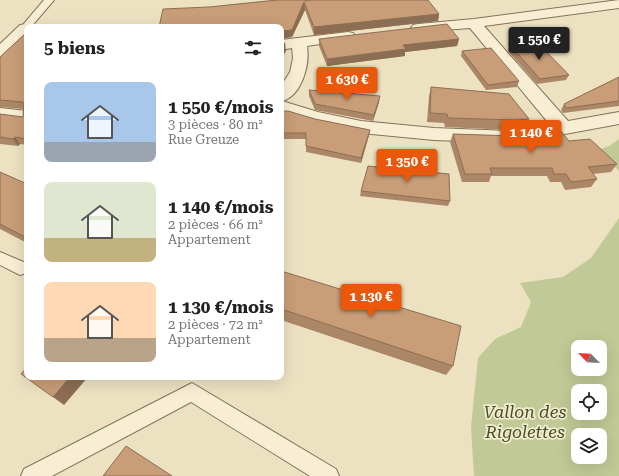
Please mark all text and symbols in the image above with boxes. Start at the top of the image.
pin: 1 550 € [502,27,576,61]
text: 1 550 € [518,32,560,47]
icon: filters [242,37,264,59]
text: 5 biens [44,38,105,58]
pin: 1 630 € [310,67,384,101]
text: 1 630 € [326,72,368,87]
text: 1 550 €/mois [168,97,274,117]
icon: home [76,98,124,146]
text: 3 pièces · 80 m² [168,117,263,132]
pin: 1 140 € [494,120,568,154]
text: 1 140 € [510,125,552,140]
text: Rue Greuze [168,132,239,147]
pin: 1 350 € [370,149,444,183]
text: 1 350 € [386,154,428,169]
text: 1 140 €/mois [168,197,274,217]
icon: home [76,198,124,246]
text: 2 pièces · 66 m² [168,217,263,232]
text: Appartement [168,232,251,247]
pin: 1 130 € [334,284,408,318]
text: 1 130 € [350,289,392,304]
text: 1 130 €/mois [168,297,274,317]
icon: home [76,298,124,346]
text: 2 pièces · 72 m² [168,317,263,332]
text: Appartement [168,332,251,347]
north arrow [571,340,607,376]
map controls [571,340,607,464]
button: locate [571,384,607,420]
park label: Vallon des Rigolettes [484,402,566,442]
button: layers [571,428,607,464]

